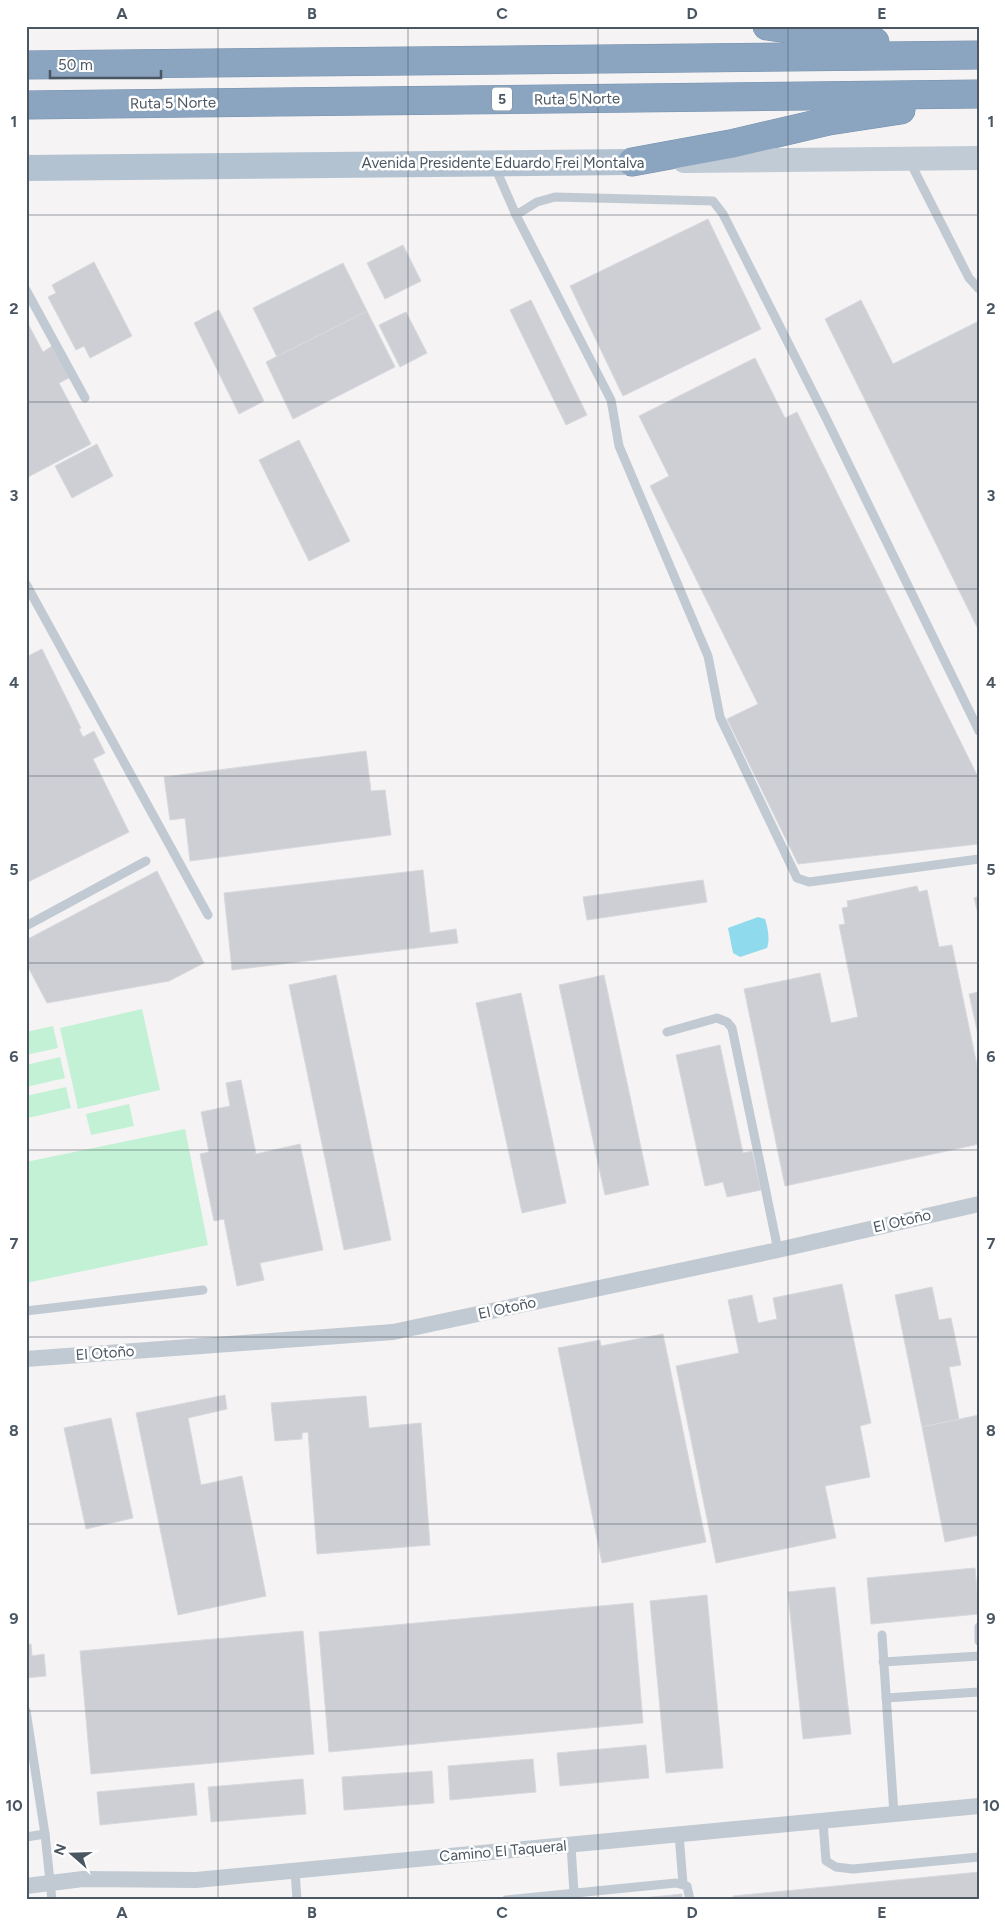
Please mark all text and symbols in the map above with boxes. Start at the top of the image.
text: A [116,4,128,23]
text: B [307,4,317,23]
text: C [496,4,508,23]
text: D [686,4,698,23]
text: E [877,4,887,23]
scale bar [50,48,161,80]
text: 50 m [58,56,93,74]
road number: 5 [492,88,512,110]
street label: Ruta 5 Norte [534,89,620,109]
street label: Ruta 5 Norte [130,93,216,113]
text: 1 [11,112,17,131]
text: 1 [988,112,994,131]
street label: Avenida Presidente Eduardo Frei Montalva [361,154,645,172]
text: 2 [9,299,19,318]
text: 2 [986,299,996,318]
text: 3 [10,486,19,505]
text: 3 [987,486,996,505]
text: 4 [9,673,19,692]
text: 4 [986,673,996,692]
text: 5 [9,860,19,879]
text: 5 [986,860,996,879]
text: 6 [9,1047,19,1066]
text: 6 [986,1047,996,1066]
street label: El Otoño [871,1206,933,1236]
text: 7 [10,1234,19,1253]
text: 7 [987,1234,996,1253]
street label: El Otoño [476,1293,538,1323]
street label: El Otoño [75,1342,135,1364]
text: 8 [9,1421,19,1440]
text: 8 [986,1421,996,1440]
text: 9 [9,1609,19,1628]
text: 9 [986,1609,996,1628]
text: 10 [5,1796,23,1815]
text: 10 [982,1796,1000,1815]
north arrow [48,1828,98,1878]
street label: Camino El Taqueral [439,1836,567,1866]
text: N [50,1842,70,1858]
text: A [116,1903,128,1922]
text: B [307,1903,317,1922]
text: C [496,1903,508,1922]
text: D [686,1903,698,1922]
text: E [877,1903,887,1922]

